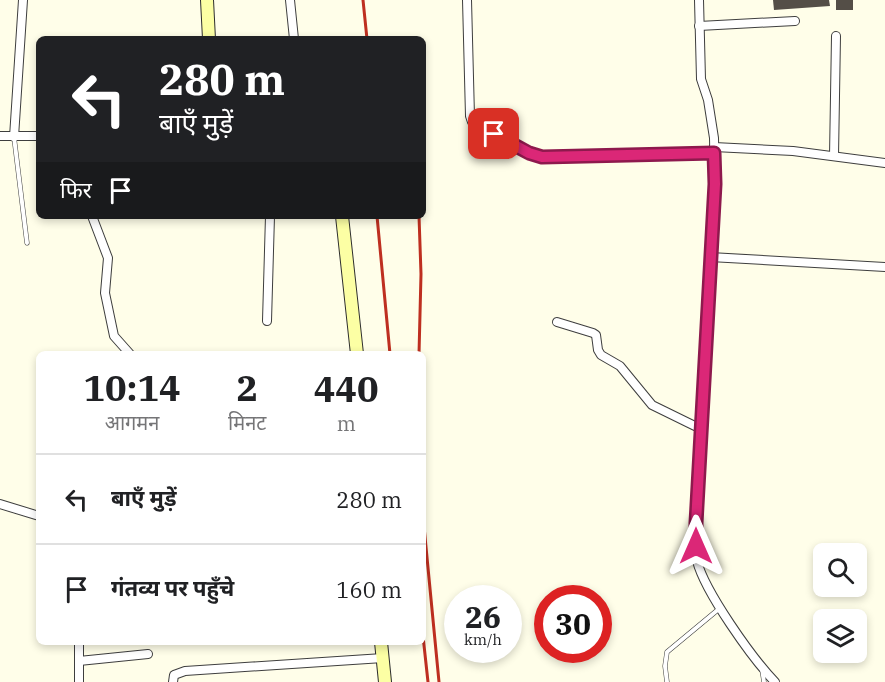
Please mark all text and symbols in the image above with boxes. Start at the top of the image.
text: 280 m [159,52,285,107]
icon: left [60,60,138,138]
text: बाएँ मुड़ें [159,105,233,140]
pin [468,108,519,159]
icon: arrive [477,117,510,150]
icon: arrive [104,174,137,207]
text: फिर [60,175,92,204]
text: 10:14 [83,364,181,411]
text: 2 [236,364,258,411]
text: 440 [314,365,379,412]
text: आगमन [105,409,159,436]
text: मिनट [228,409,266,436]
text: m [337,410,356,437]
icon: left [60,483,93,516]
text: बाएँ मुड़ें [111,483,176,512]
text: 280 m [336,485,402,514]
position arrow [664,514,728,578]
map controls [813,543,867,663]
button: search [813,543,867,597]
icon: arrive [60,573,93,606]
text: गंतव्य पर पहुँचे [111,573,234,602]
text: 160 m [336,575,402,604]
speed limit sign: 30 [534,585,612,663]
text: 26 [465,597,501,636]
button: layers [813,609,867,663]
text: km/h [464,630,502,649]

